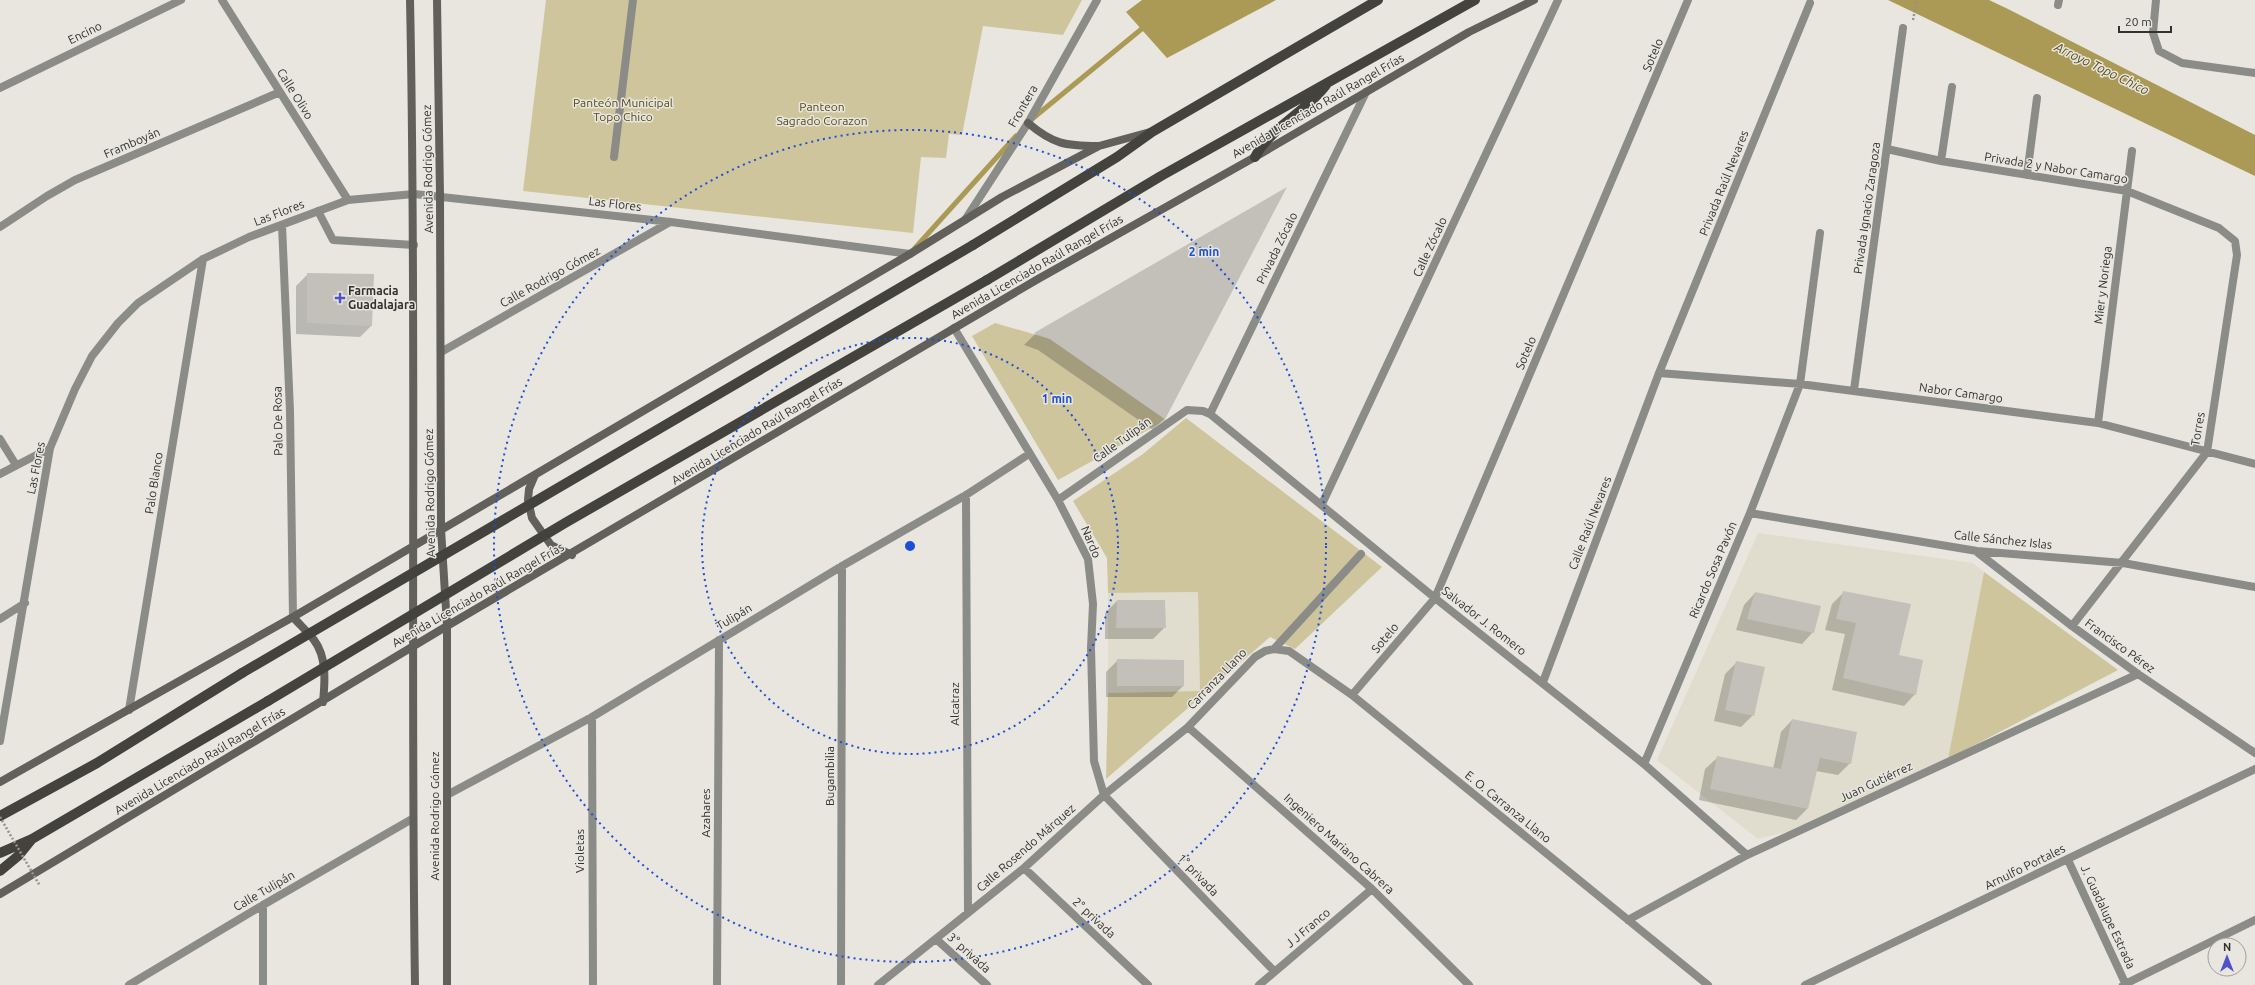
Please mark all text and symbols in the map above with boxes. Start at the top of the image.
scale bar [2119,8,2171,34]
text: 20 m [2125,15,2152,28]
street label: Encino [66,19,104,46]
street label: Sotelo [1640,36,1665,73]
water label: Arroyo Topo Chico [2052,39,2151,97]
street label: Avenida Licenciado Raúl Rangel Frías [1229,51,1406,160]
street label: Calle Olivo [275,66,316,122]
street label: Frontera [1005,82,1040,129]
park label: Panteón Municipal Topo Chico [573,96,673,123]
park label: Panteon Sagrado Corazon [776,100,868,127]
street label: Avenida Rodrigo Gómez [420,104,435,234]
street label: Framboyán [102,125,162,160]
street label: Privada Raúl Nevares [1696,128,1751,237]
street label: Privada Ignacio Zaragoza [1851,141,1882,275]
street label: Privada 2 y Nabor Camargo [1983,150,2129,185]
street label: Las Flores [588,194,642,213]
street label: Las Flores [252,197,306,228]
street label: Privada Zócalo [1254,210,1300,286]
street label: Avenida Licenciado Raúl Rangel Frías [948,212,1125,321]
street label: Calle Zócalo [1410,215,1449,279]
street label: Calle Rodrigo Gómez [497,243,602,309]
text: 2 min [1189,245,1219,258]
street label: Mier y Noriega [2091,245,2114,325]
place label: Farmacia Guadalajara [348,284,415,311]
marker: Farmacia Guadalajara [335,293,345,303]
street label: Sotelo [1513,334,1538,371]
street label: Avenida Licenciado Raúl Rangel Frías [669,374,844,487]
street label: Nabor Camargo [1918,380,2004,405]
street label: Palo De Rosa [270,386,285,456]
text: 1 min [1042,392,1072,405]
street label: Torres [2188,411,2207,447]
street label: Calle Tulipán [1090,414,1153,465]
street label: Avenida Rodrigo Gómez [422,428,437,558]
street label: Las Flores [24,441,47,495]
street label: Palo Blanco [142,451,165,515]
street label: Calle Raúl Nevares [1566,474,1613,571]
street label: Ricardo Sosa Pavón [1686,519,1739,620]
street label: Nardo [1079,524,1104,560]
street label: Calle Sánchez Islas [1953,528,2053,551]
centre of rings [903,539,917,553]
street label: Avenida Licenciado Raúl Rangel Frías [389,540,566,649]
street label: Salvador J. Romero [1440,584,1529,658]
street label: Tulipán [714,601,754,632]
street label: Francisco Pérez [2083,616,2158,676]
street label: Sotelo [1368,620,1401,655]
street label: Carranza Llano [1184,646,1249,712]
street label: Alcatraz [948,682,961,726]
street label: Avenida Licenciado Raúl Rangel Frías [112,704,287,817]
street label: Bugambilia [823,746,836,806]
street label: Avenida Rodrigo Gómez [428,751,441,880]
street label: Juan Gutiérrez [1837,759,1915,804]
street label: E. O. Carranza Llano [1463,768,1554,845]
street label: Azahares [699,788,712,838]
street label: Ingeniero Mariano Cabrera [1282,791,1397,896]
street label: Calle Rosendo Márquez [974,801,1078,894]
street label: Violetas [573,829,586,873]
street label: Arnulfo Portales [1982,841,2067,892]
street label: 1° privada [1175,851,1221,898]
street label: J. Guadalupe Estrada [2079,863,2138,971]
street label: Calle Tulipán [231,868,297,913]
street label: 2° privada [1071,895,1118,940]
street label: J J Franco [1283,905,1332,950]
street label: 3° privada [945,930,993,975]
north arrow [2207,937,2247,977]
text: N [2223,941,2231,953]

